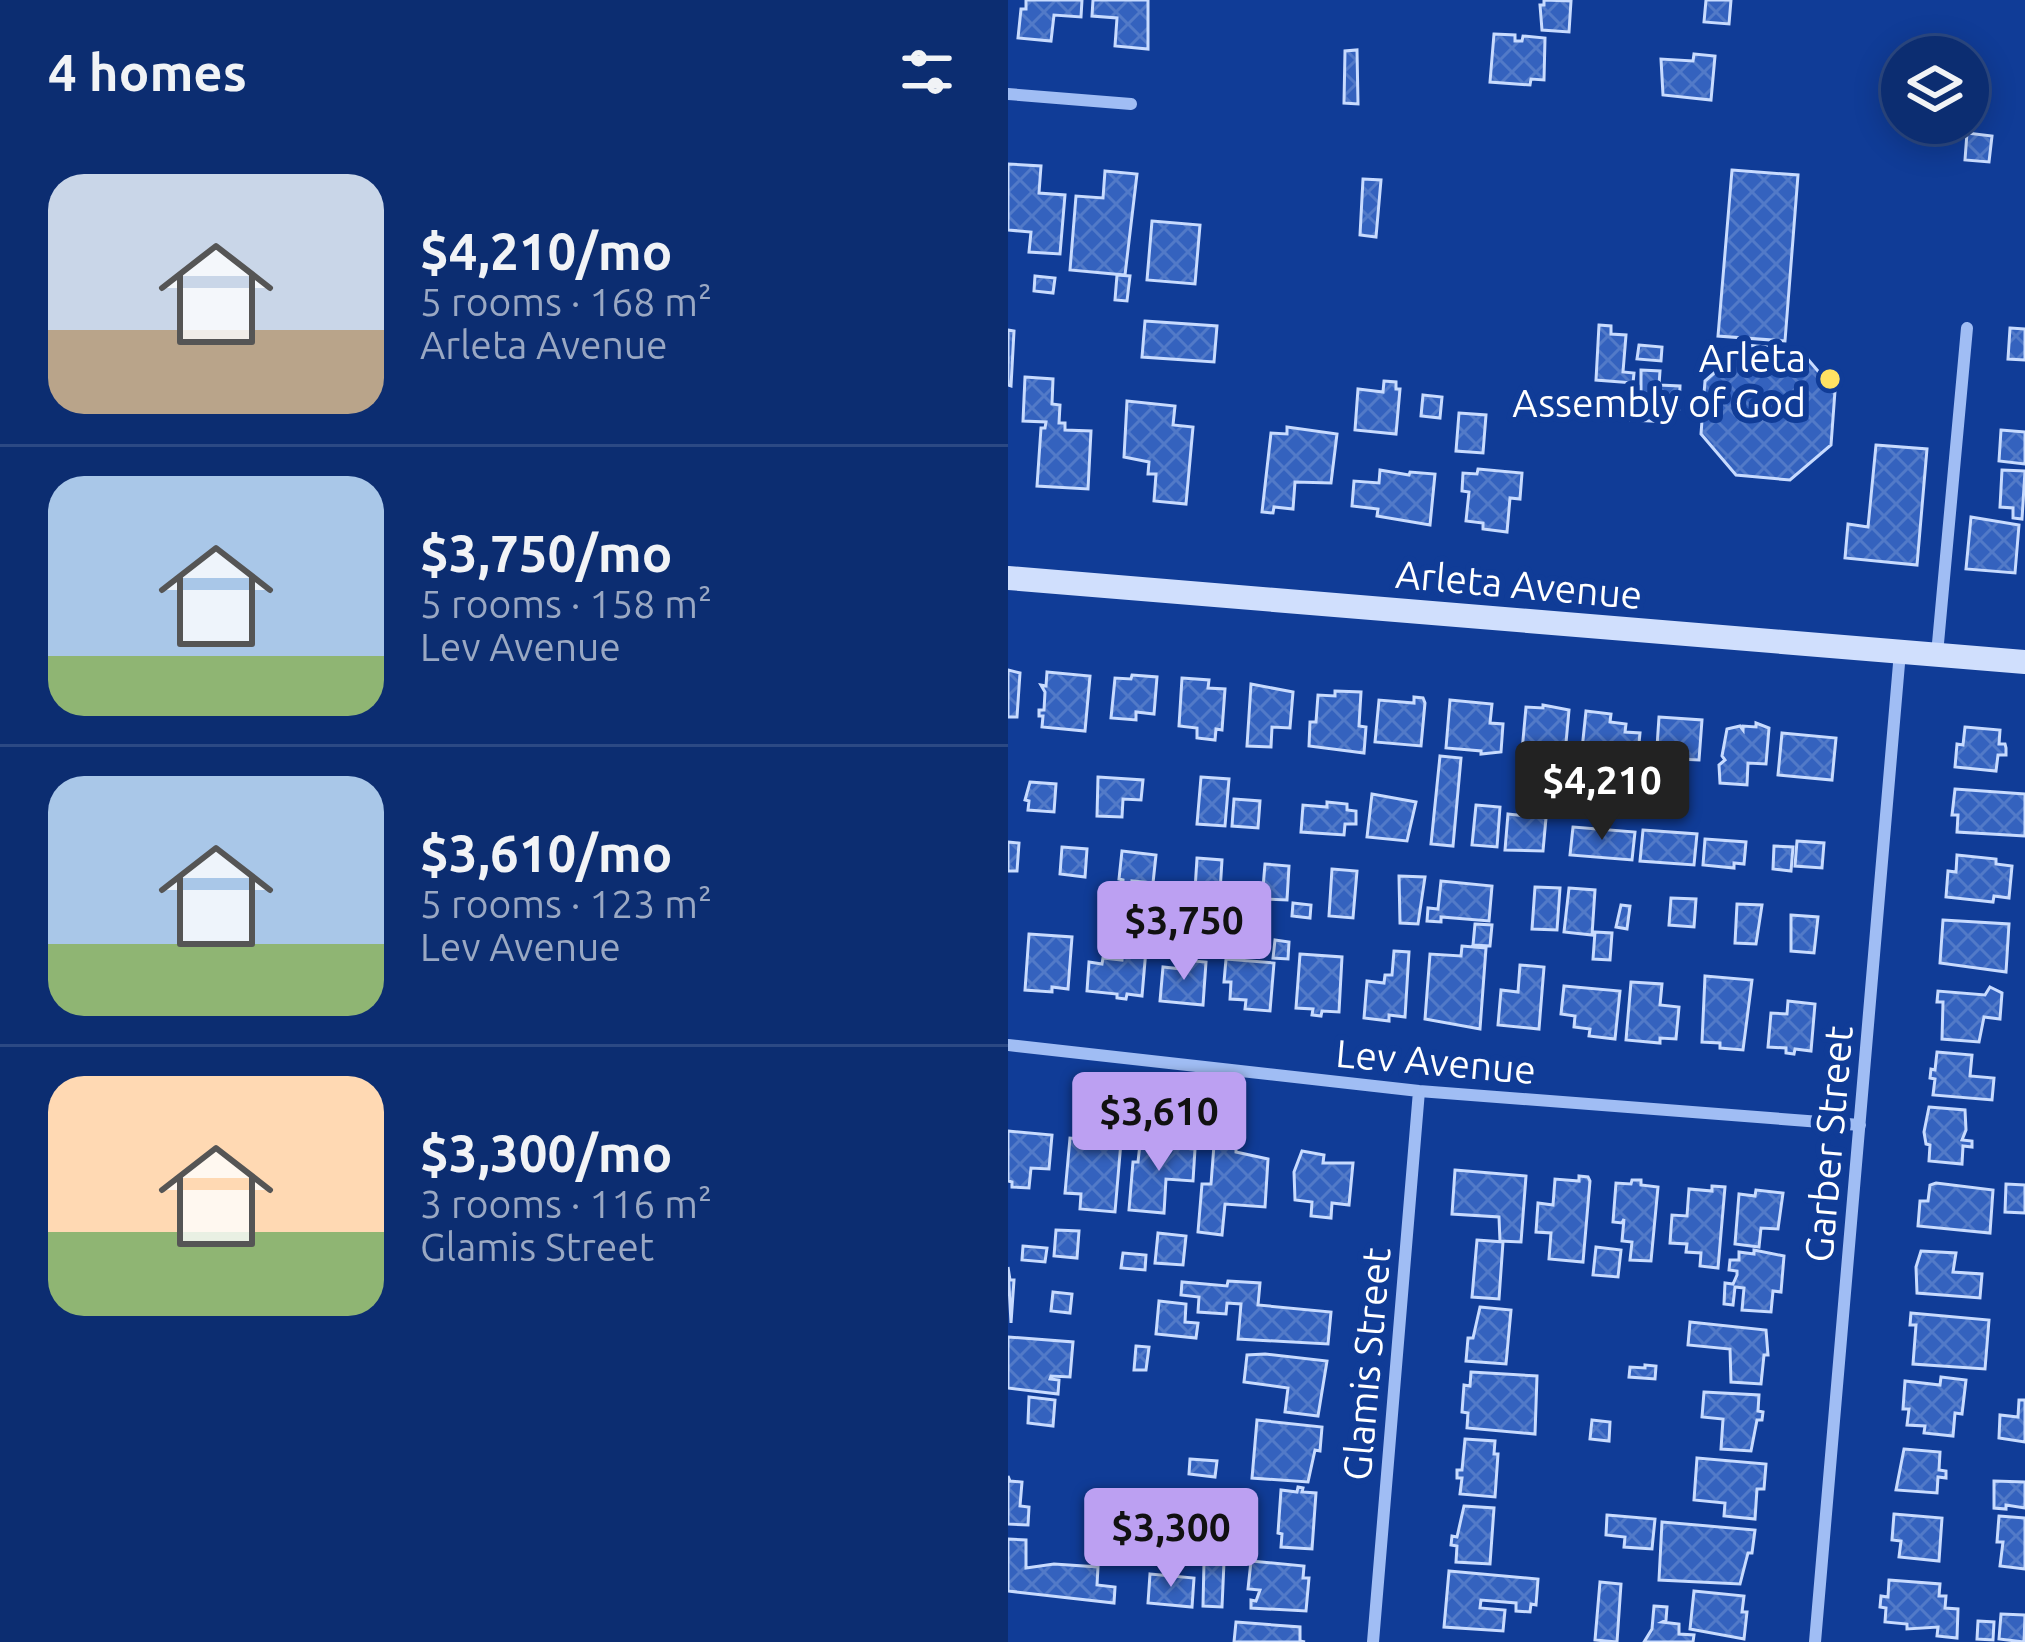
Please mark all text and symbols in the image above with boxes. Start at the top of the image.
map controls [1881,36,1989,144]
button: layers [1881,36,1989,144]
icon: filters [894,39,960,105]
text: 4 homes [48,43,247,101]
icon: home [144,222,288,366]
text: $4,210/mo [420,222,672,280]
text: 5 rooms · 168 m² [420,280,712,323]
text: Arleta Avenue [420,323,668,366]
place label: Arleta Assembly of God [1512,336,1806,424]
marker: Arleta Assembly of God [1817,366,1843,392]
icon: home [144,524,288,668]
text: $3,750/mo [420,524,672,582]
street label: Arleta Avenue [1394,552,1644,616]
text: 5 rooms · 158 m² [420,582,712,625]
text: Lev Avenue [420,625,621,668]
pin: $4,210 [1504,741,1700,843]
text: $4,210 [1542,758,1662,801]
icon: home [144,824,288,968]
text: $3,610/mo [420,824,672,882]
pin: $3,750 [1086,881,1282,983]
text: 5 rooms · 123 m² [420,882,712,925]
text: $3,750 [1124,898,1244,941]
text: Lev Avenue [420,925,621,968]
street label: Garber Street [1796,1024,1860,1264]
street label: Lev Avenue [1334,1031,1538,1091]
pin: $3,610 [1061,1072,1257,1174]
text: $3,610 [1099,1089,1219,1132]
icon: home [144,1124,288,1268]
text: $3,300/mo [420,1124,672,1182]
text: 3 rooms · 116 m² [420,1182,712,1225]
text: Glamis Street [420,1225,654,1268]
street label: Glamis Street [1334,1246,1398,1482]
pin: $3,300 [1073,1488,1269,1590]
text: $3,300 [1111,1505,1231,1548]

